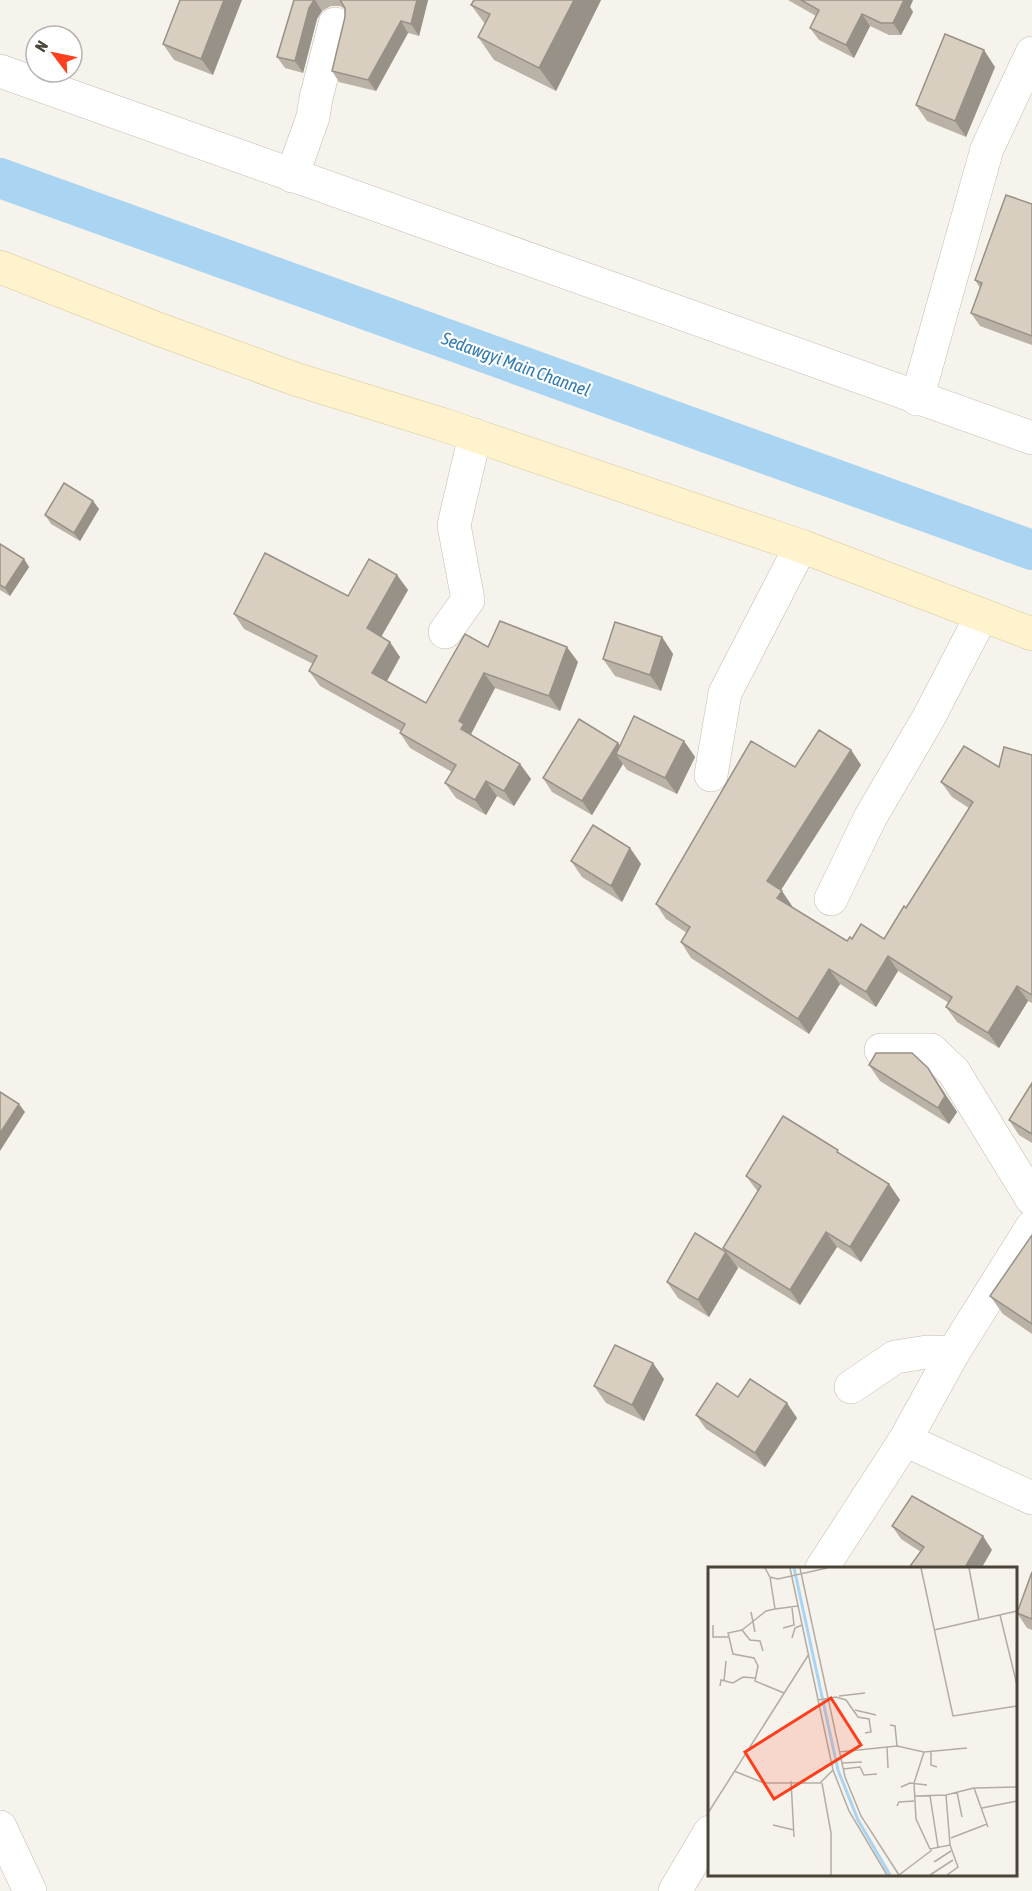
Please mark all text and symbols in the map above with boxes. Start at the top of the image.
north arrow [24,24,84,84]
text: N [31,37,51,55]
water label: Sedawgyi Main Channel [438,327,593,401]
inset map [708,1567,1017,1876]

